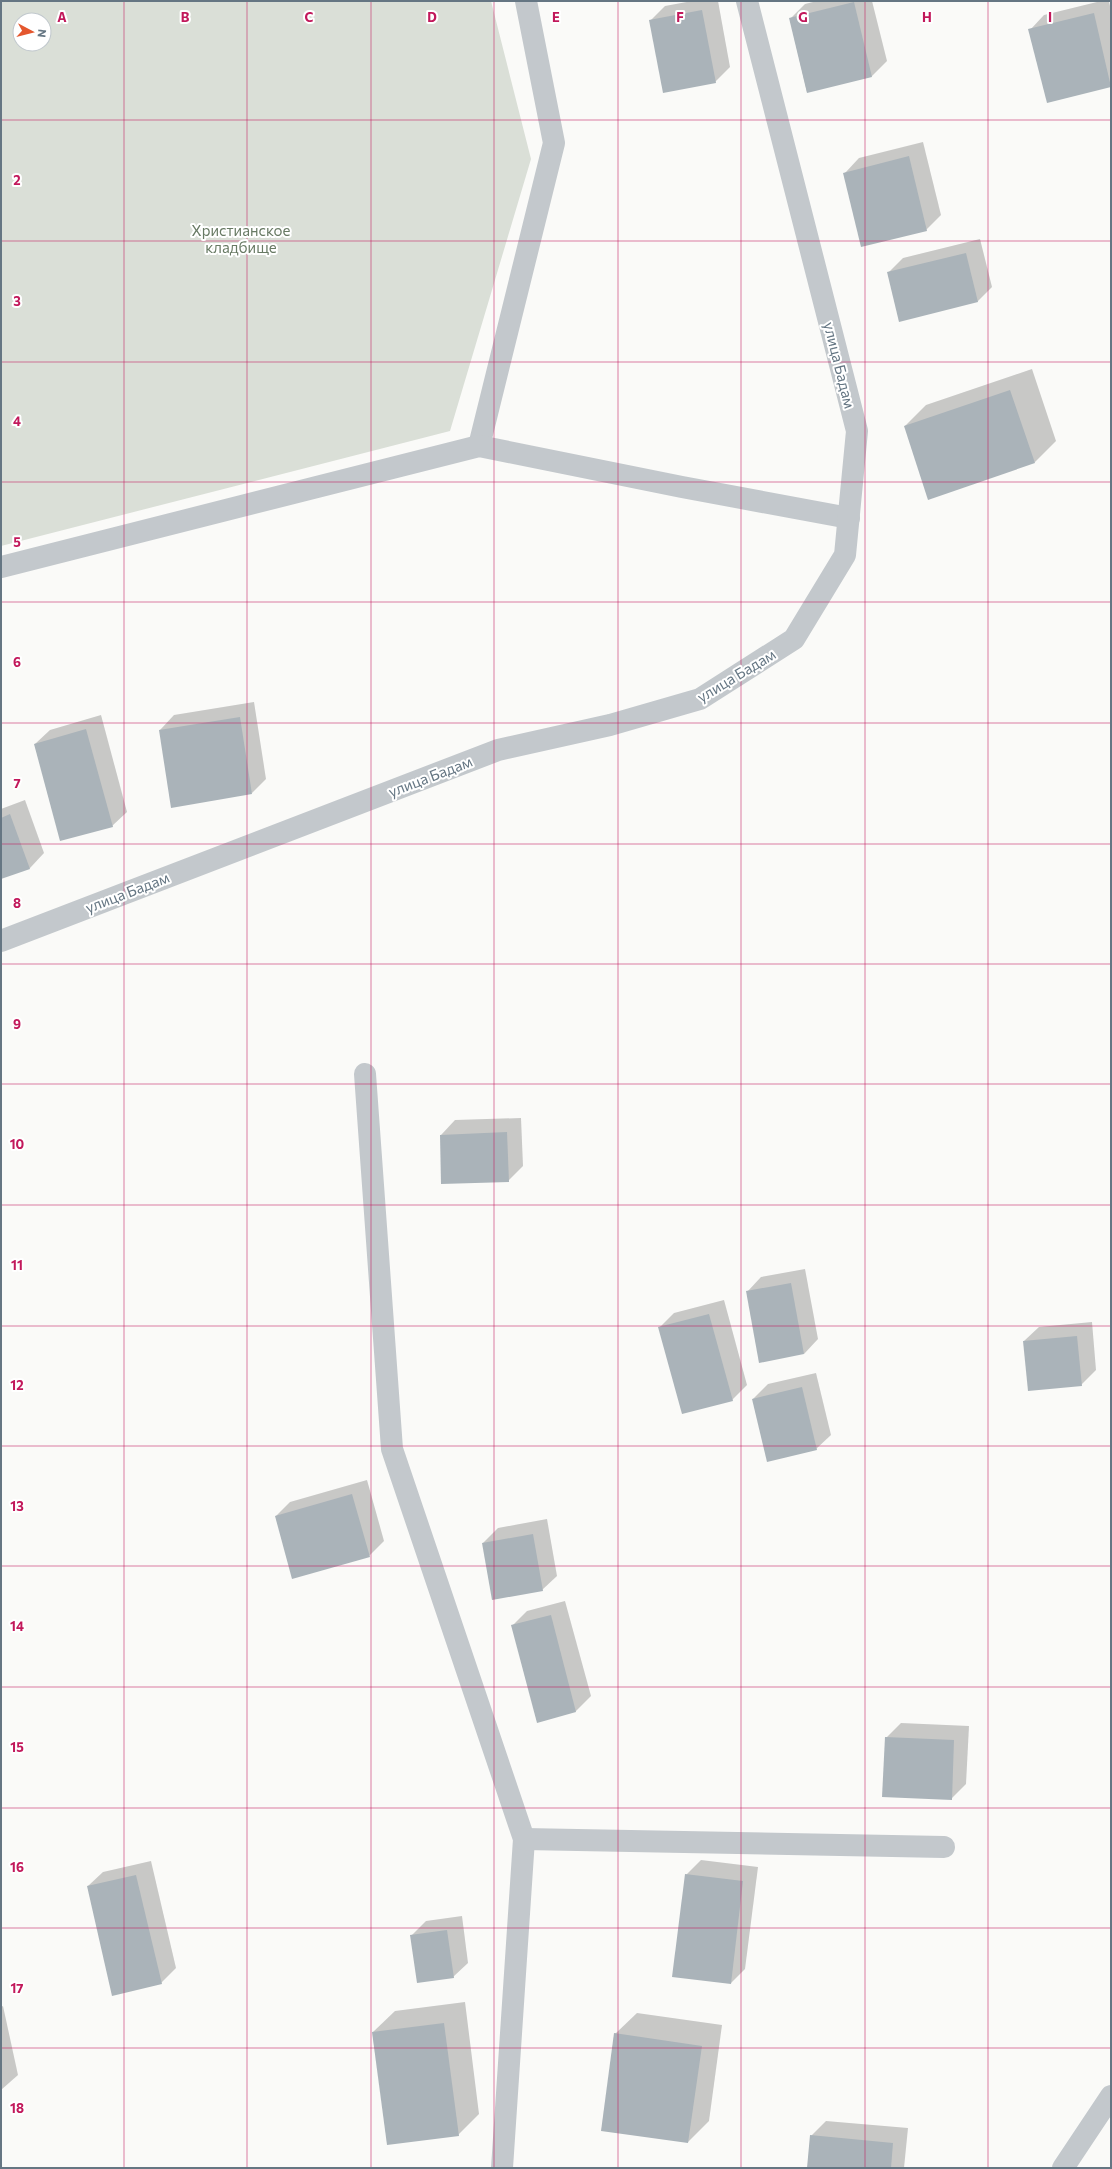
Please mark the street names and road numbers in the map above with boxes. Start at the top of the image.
street label: улица Бадам [821,320,859,410]
street label: улица Бадам [694,645,778,705]
street label: улица Бадам [386,752,474,800]
street label: улица Бадам [83,868,171,916]

